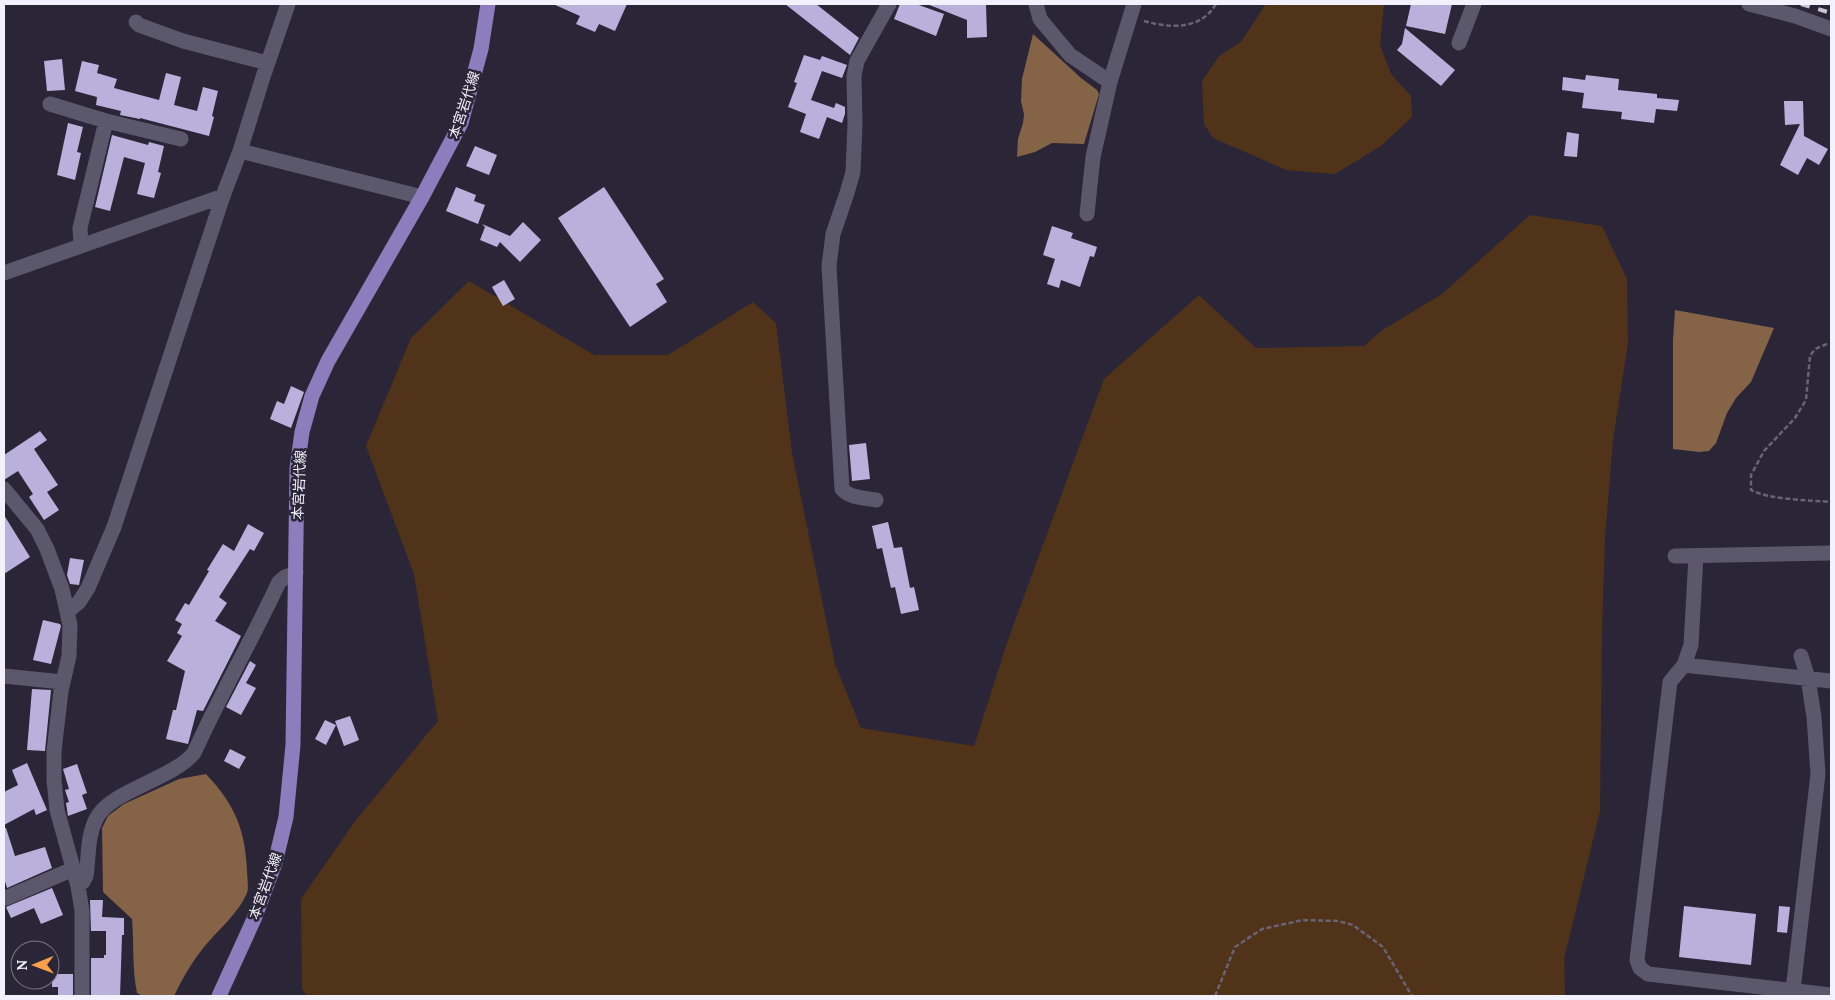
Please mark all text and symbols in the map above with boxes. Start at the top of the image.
street label: 本宮岩代線 [445,69,483,141]
street label: 本宮岩代線 [288,450,310,520]
street label: 本宮岩代線 [245,850,285,922]
north arrow [10,940,60,990]
text: N [13,959,31,971]

